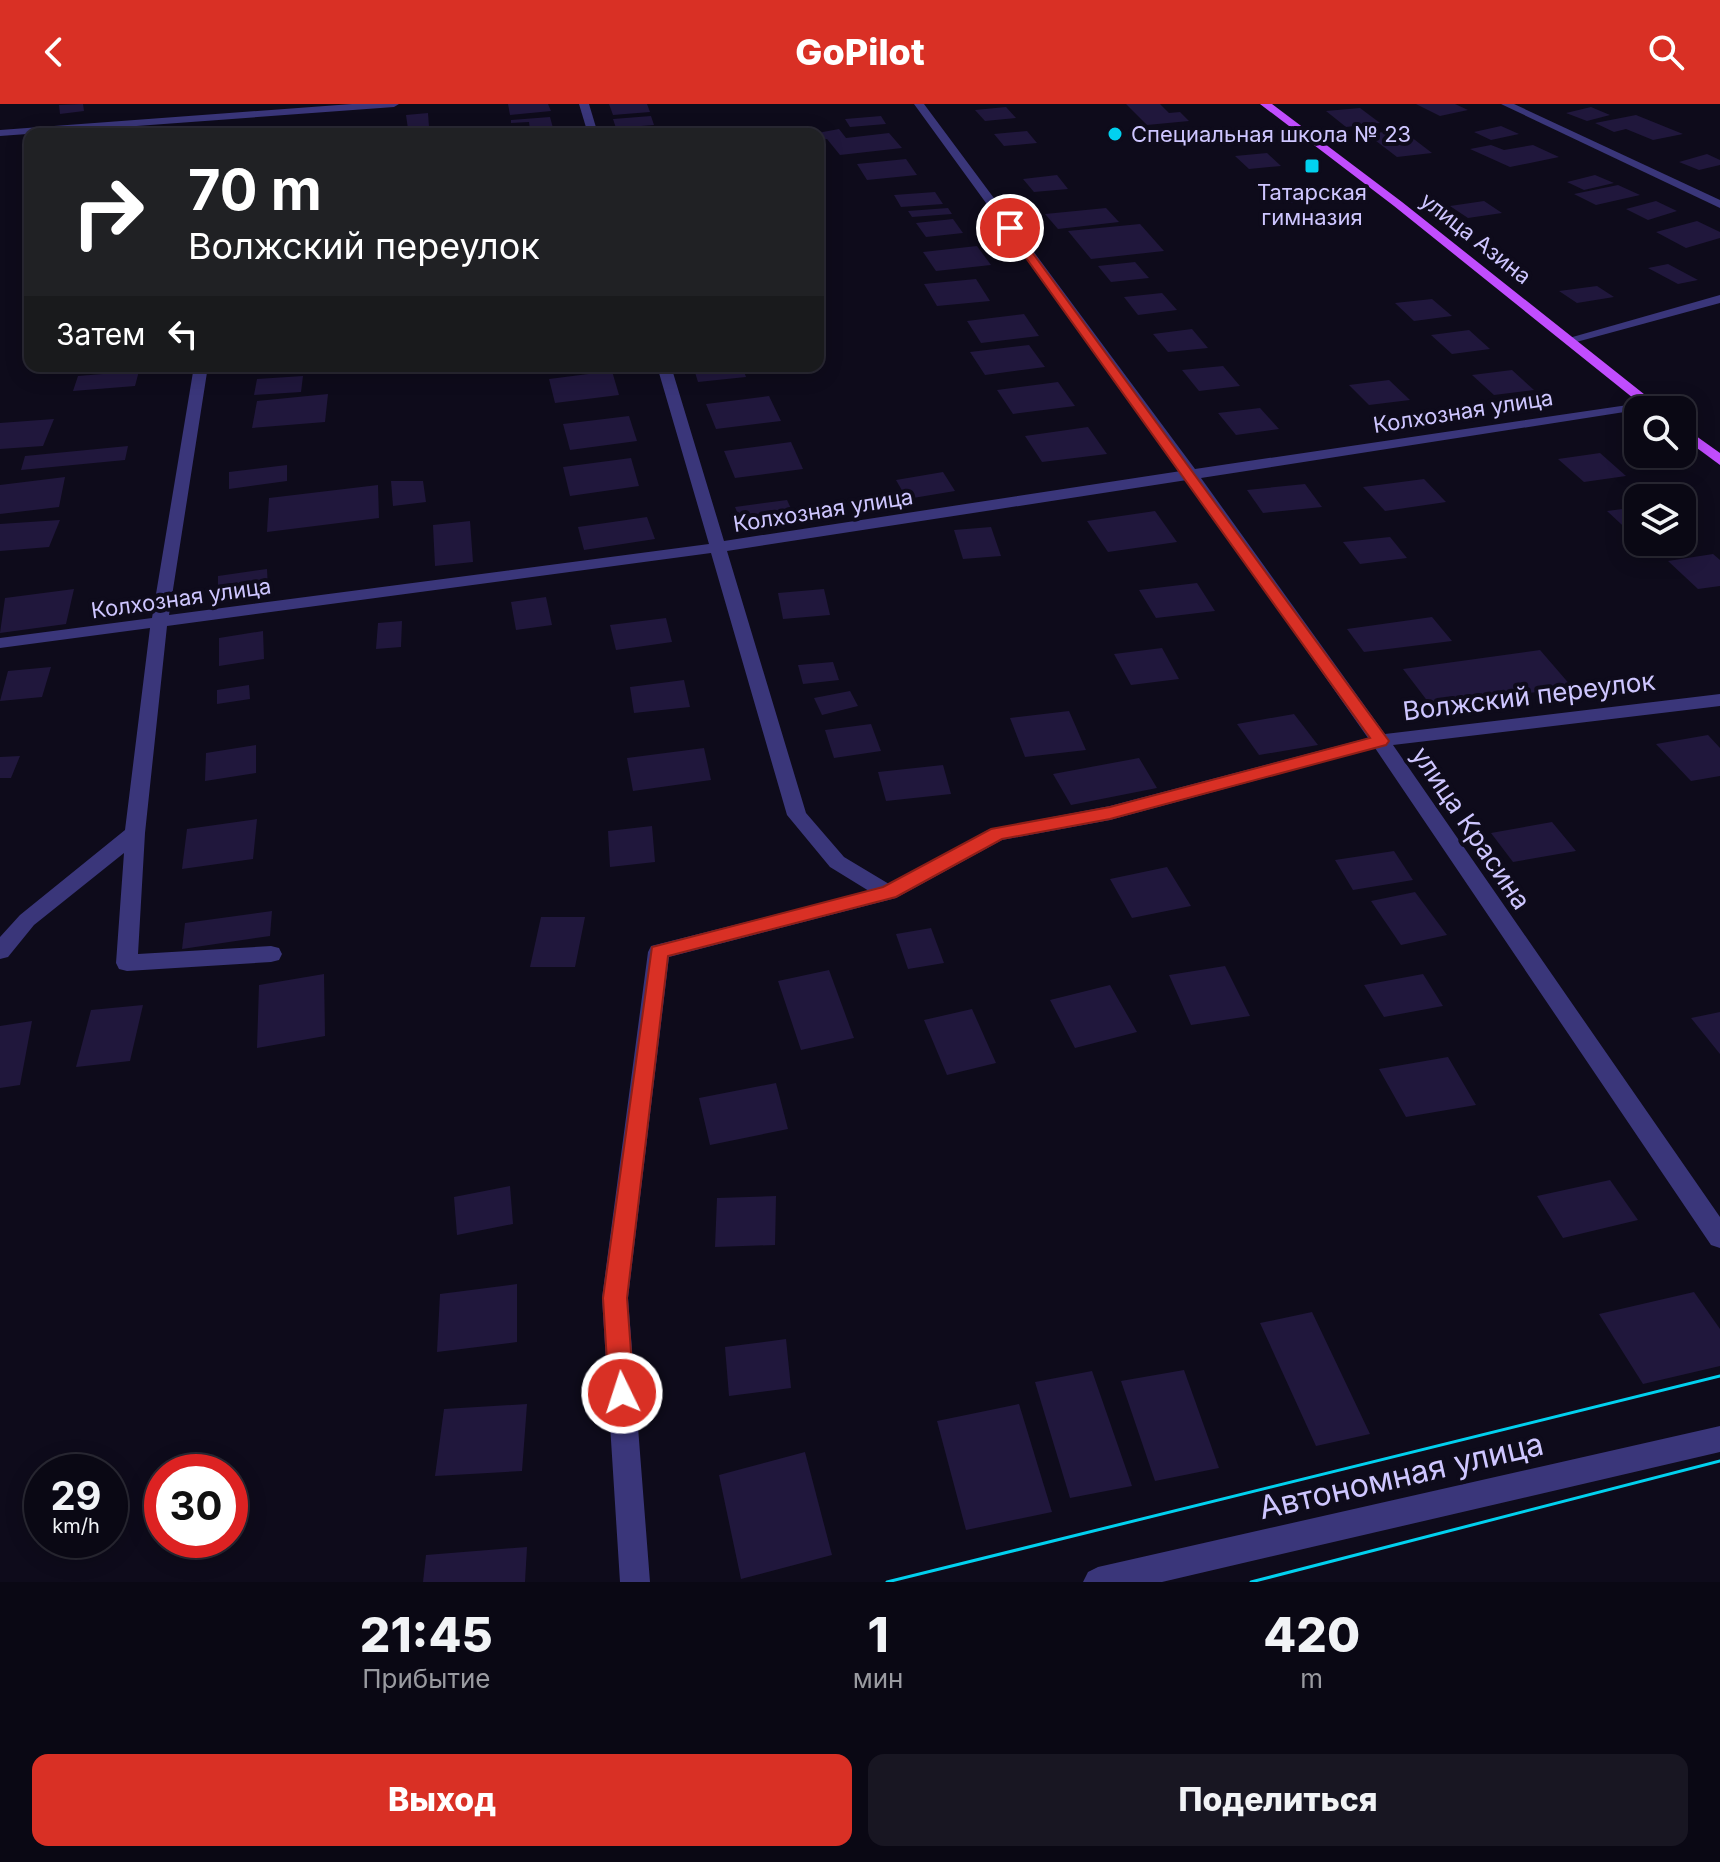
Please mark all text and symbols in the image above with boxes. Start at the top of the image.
icon: back [32,30,76,74]
text: GoPilot [795,30,925,74]
icon: search [1644,30,1688,74]
place label: Специальная школа № 23 [1131,121,1411,147]
marker: Специальная школа № 23 [1106,125,1124,143]
text: 70 m [188,156,322,224]
marker: Татарская гимназия [1303,157,1321,175]
icon: right [56,160,160,264]
place label: Татарская гимназия [1257,179,1367,230]
street label: улица Азина [1416,187,1536,289]
pin [976,194,1044,262]
icon: arrive [988,206,1032,250]
text: Волжский переулок [188,224,540,268]
icon: left [161,312,205,356]
text: Затем [56,316,145,352]
street label: Колхозная улица [1371,384,1555,438]
map controls [1624,396,1696,556]
button: search [1624,396,1696,468]
street label: Колхозная улица [731,483,915,537]
button: layers [1624,484,1696,556]
street label: Колхозная улица [89,572,273,624]
street label: Волжский переулок [1401,665,1657,726]
street label: улица Красина [1406,740,1537,915]
position arrow [580,1351,664,1435]
street label: Автономная улица [1255,1424,1547,1527]
speed limit sign: 30 [144,1454,248,1558]
text: 29 [50,1471,102,1520]
text: km/h [52,1514,100,1538]
text: 21:45 [360,1605,493,1664]
text: 1 [867,1605,889,1664]
text: 420 [1263,1605,1360,1664]
text: Прибытие [362,1663,490,1694]
text: мин [853,1663,903,1694]
text: m [1300,1663,1323,1694]
button: Выход [32,1754,852,1846]
button: Поделиться [868,1754,1688,1846]

